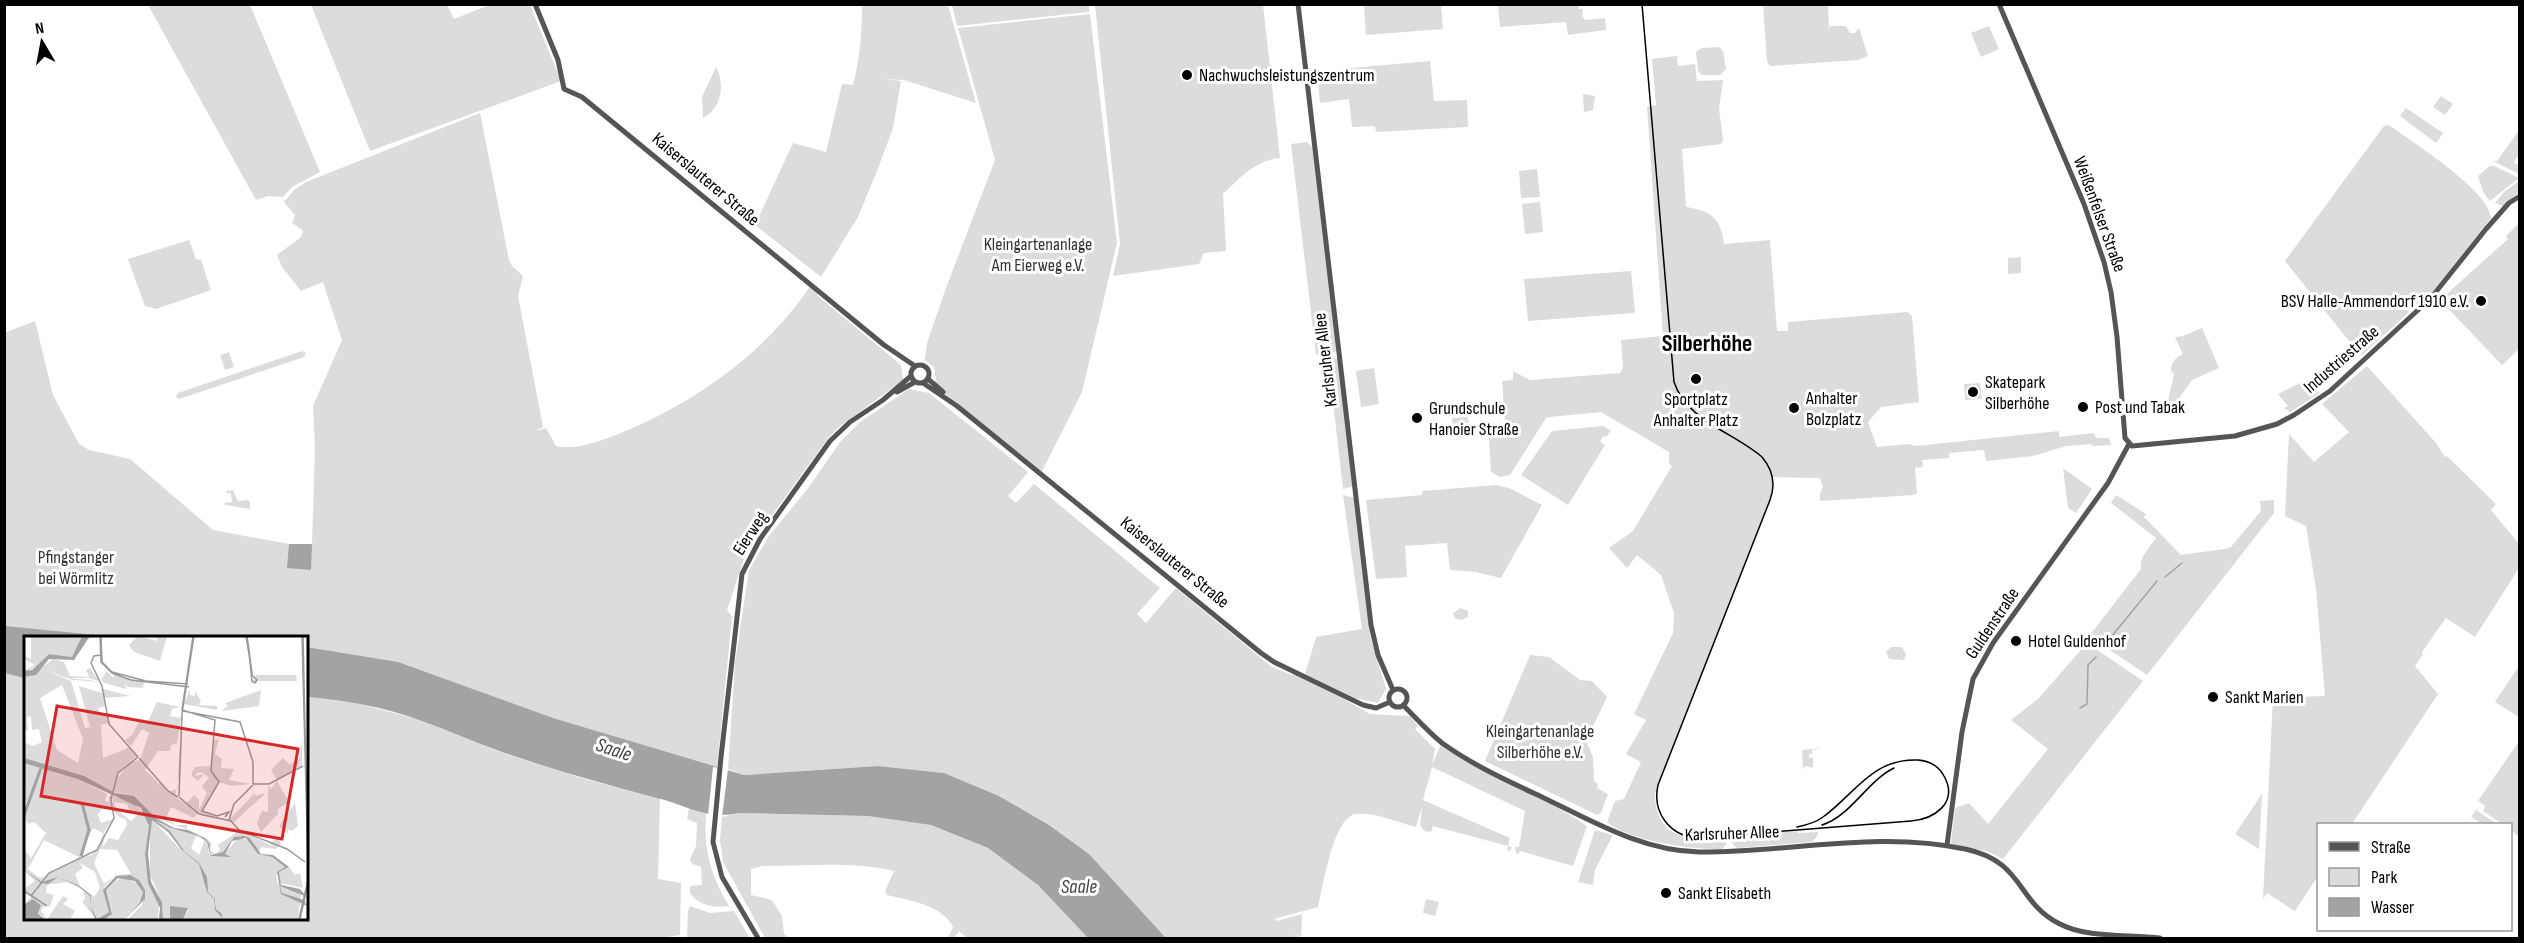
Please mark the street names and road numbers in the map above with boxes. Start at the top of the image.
street label: Kaiserslauterer Straße [648,128,764,230]
street label: Weißenfelser Straße [2069,154,2130,275]
street label: Karlsruher Allee [1309,312,1342,408]
street label: Industriestraße [2299,321,2383,398]
street label: Eierweg [729,507,772,559]
street label: Kaiserslauterer Straße [1116,512,1233,613]
street label: Guldenstraße [1961,584,2024,663]
street label: Karlsruher Allee [1684,821,1780,846]

